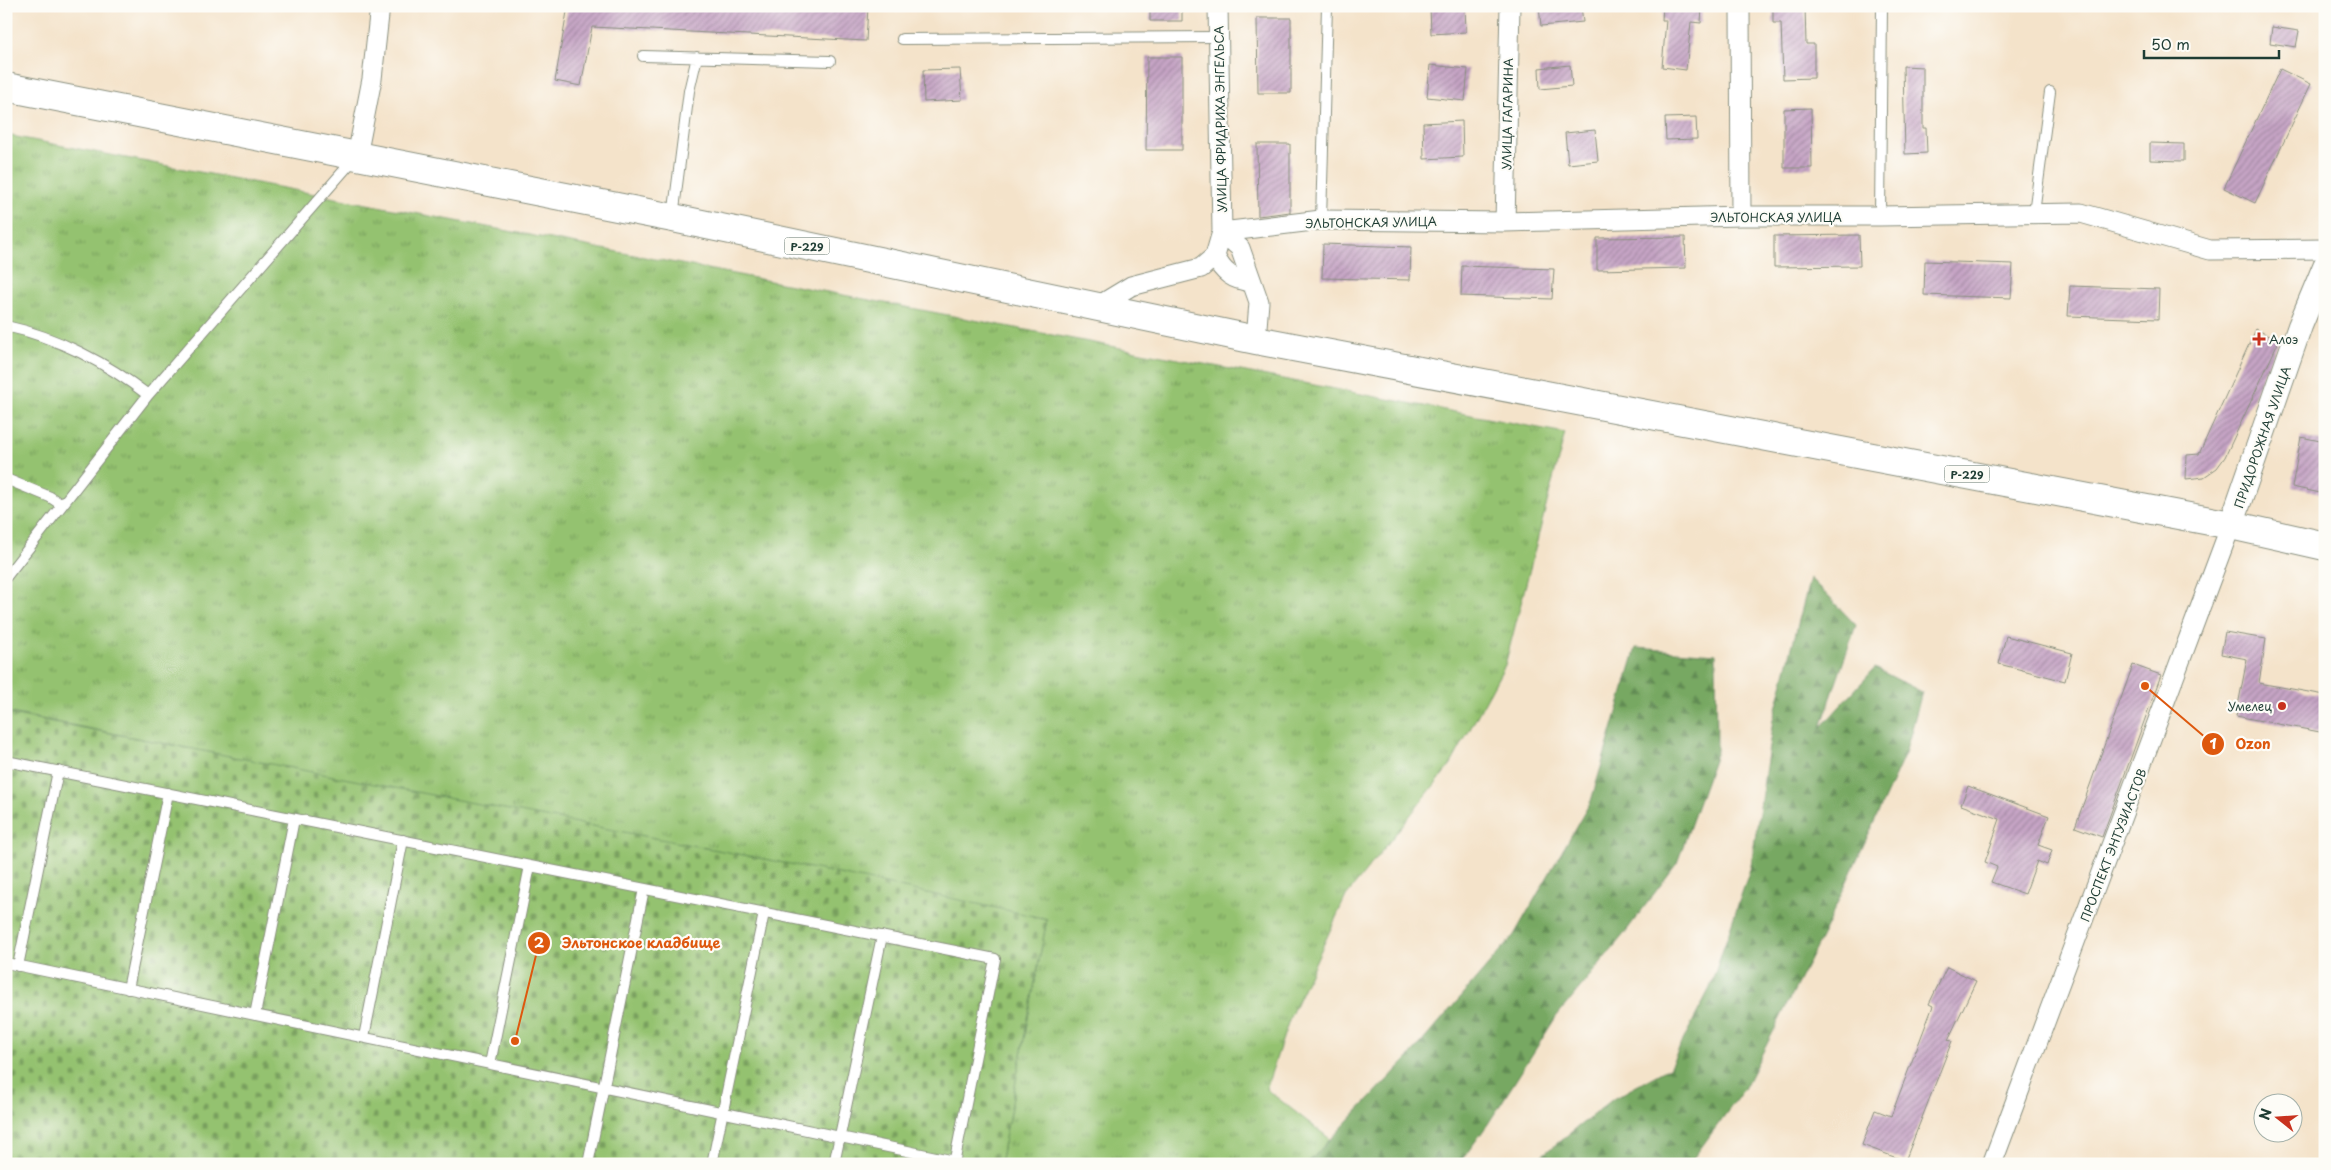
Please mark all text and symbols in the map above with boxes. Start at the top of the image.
street label: УЛИЦА ФРИДРИХА ЭНГЕЛЬСА [1209,26,1231,212]
scale bar [2144,28,2278,60]
text: 50 m [2151,32,2190,55]
street label: УЛИЦА ГАГАРИНА [1497,58,1517,170]
street label: ЭЛЬТОНСКАЯ УЛИЦА [1710,208,1842,226]
street label: ЭЛЬТОНСКАЯ УЛИЦА [1305,212,1437,232]
road number: Р-229 [784,238,830,255]
place label: Алоэ [2269,330,2298,348]
marker: Алоэ [2253,333,2265,345]
street label: ПРИДОРОЖНАЯ УЛИЦА [2229,363,2295,511]
road number: Р-229 [1944,466,1990,482]
place label: Умелец [2228,697,2272,715]
marker: Умелец [2276,700,2288,712]
callout: Ozon [2201,729,2281,758]
text: 1 [2209,731,2217,754]
text: Ozon [2235,733,2271,754]
street label: ПРОСПЕКТ ЭНТУЗИАСТОВ [2075,766,2151,924]
callout: Эльтонское кладбище [527,928,731,957]
text: 2 [534,930,545,953]
text: Эльтонское кладбище [562,932,720,953]
north arrow [2254,1092,2304,1142]
text: N [2253,1106,2277,1122]

